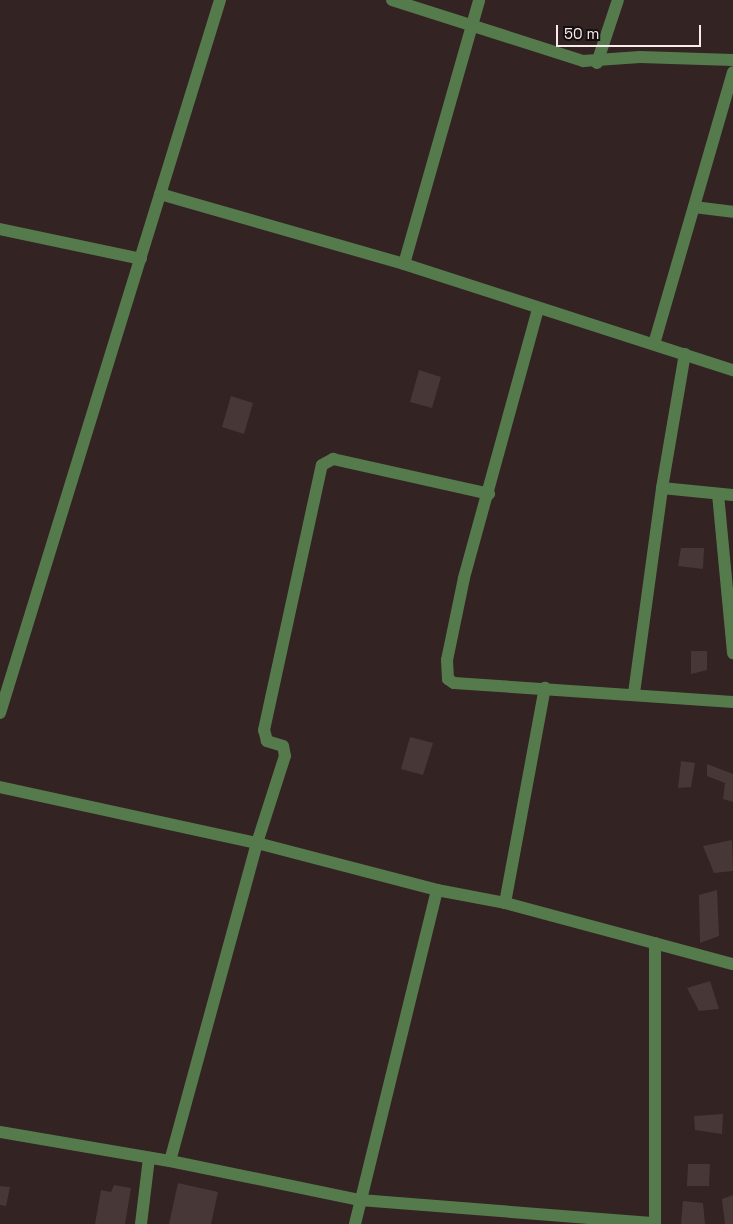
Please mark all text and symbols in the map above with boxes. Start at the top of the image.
scale bar [558,15,703,47]
text: 50 m [564,24,599,43]

